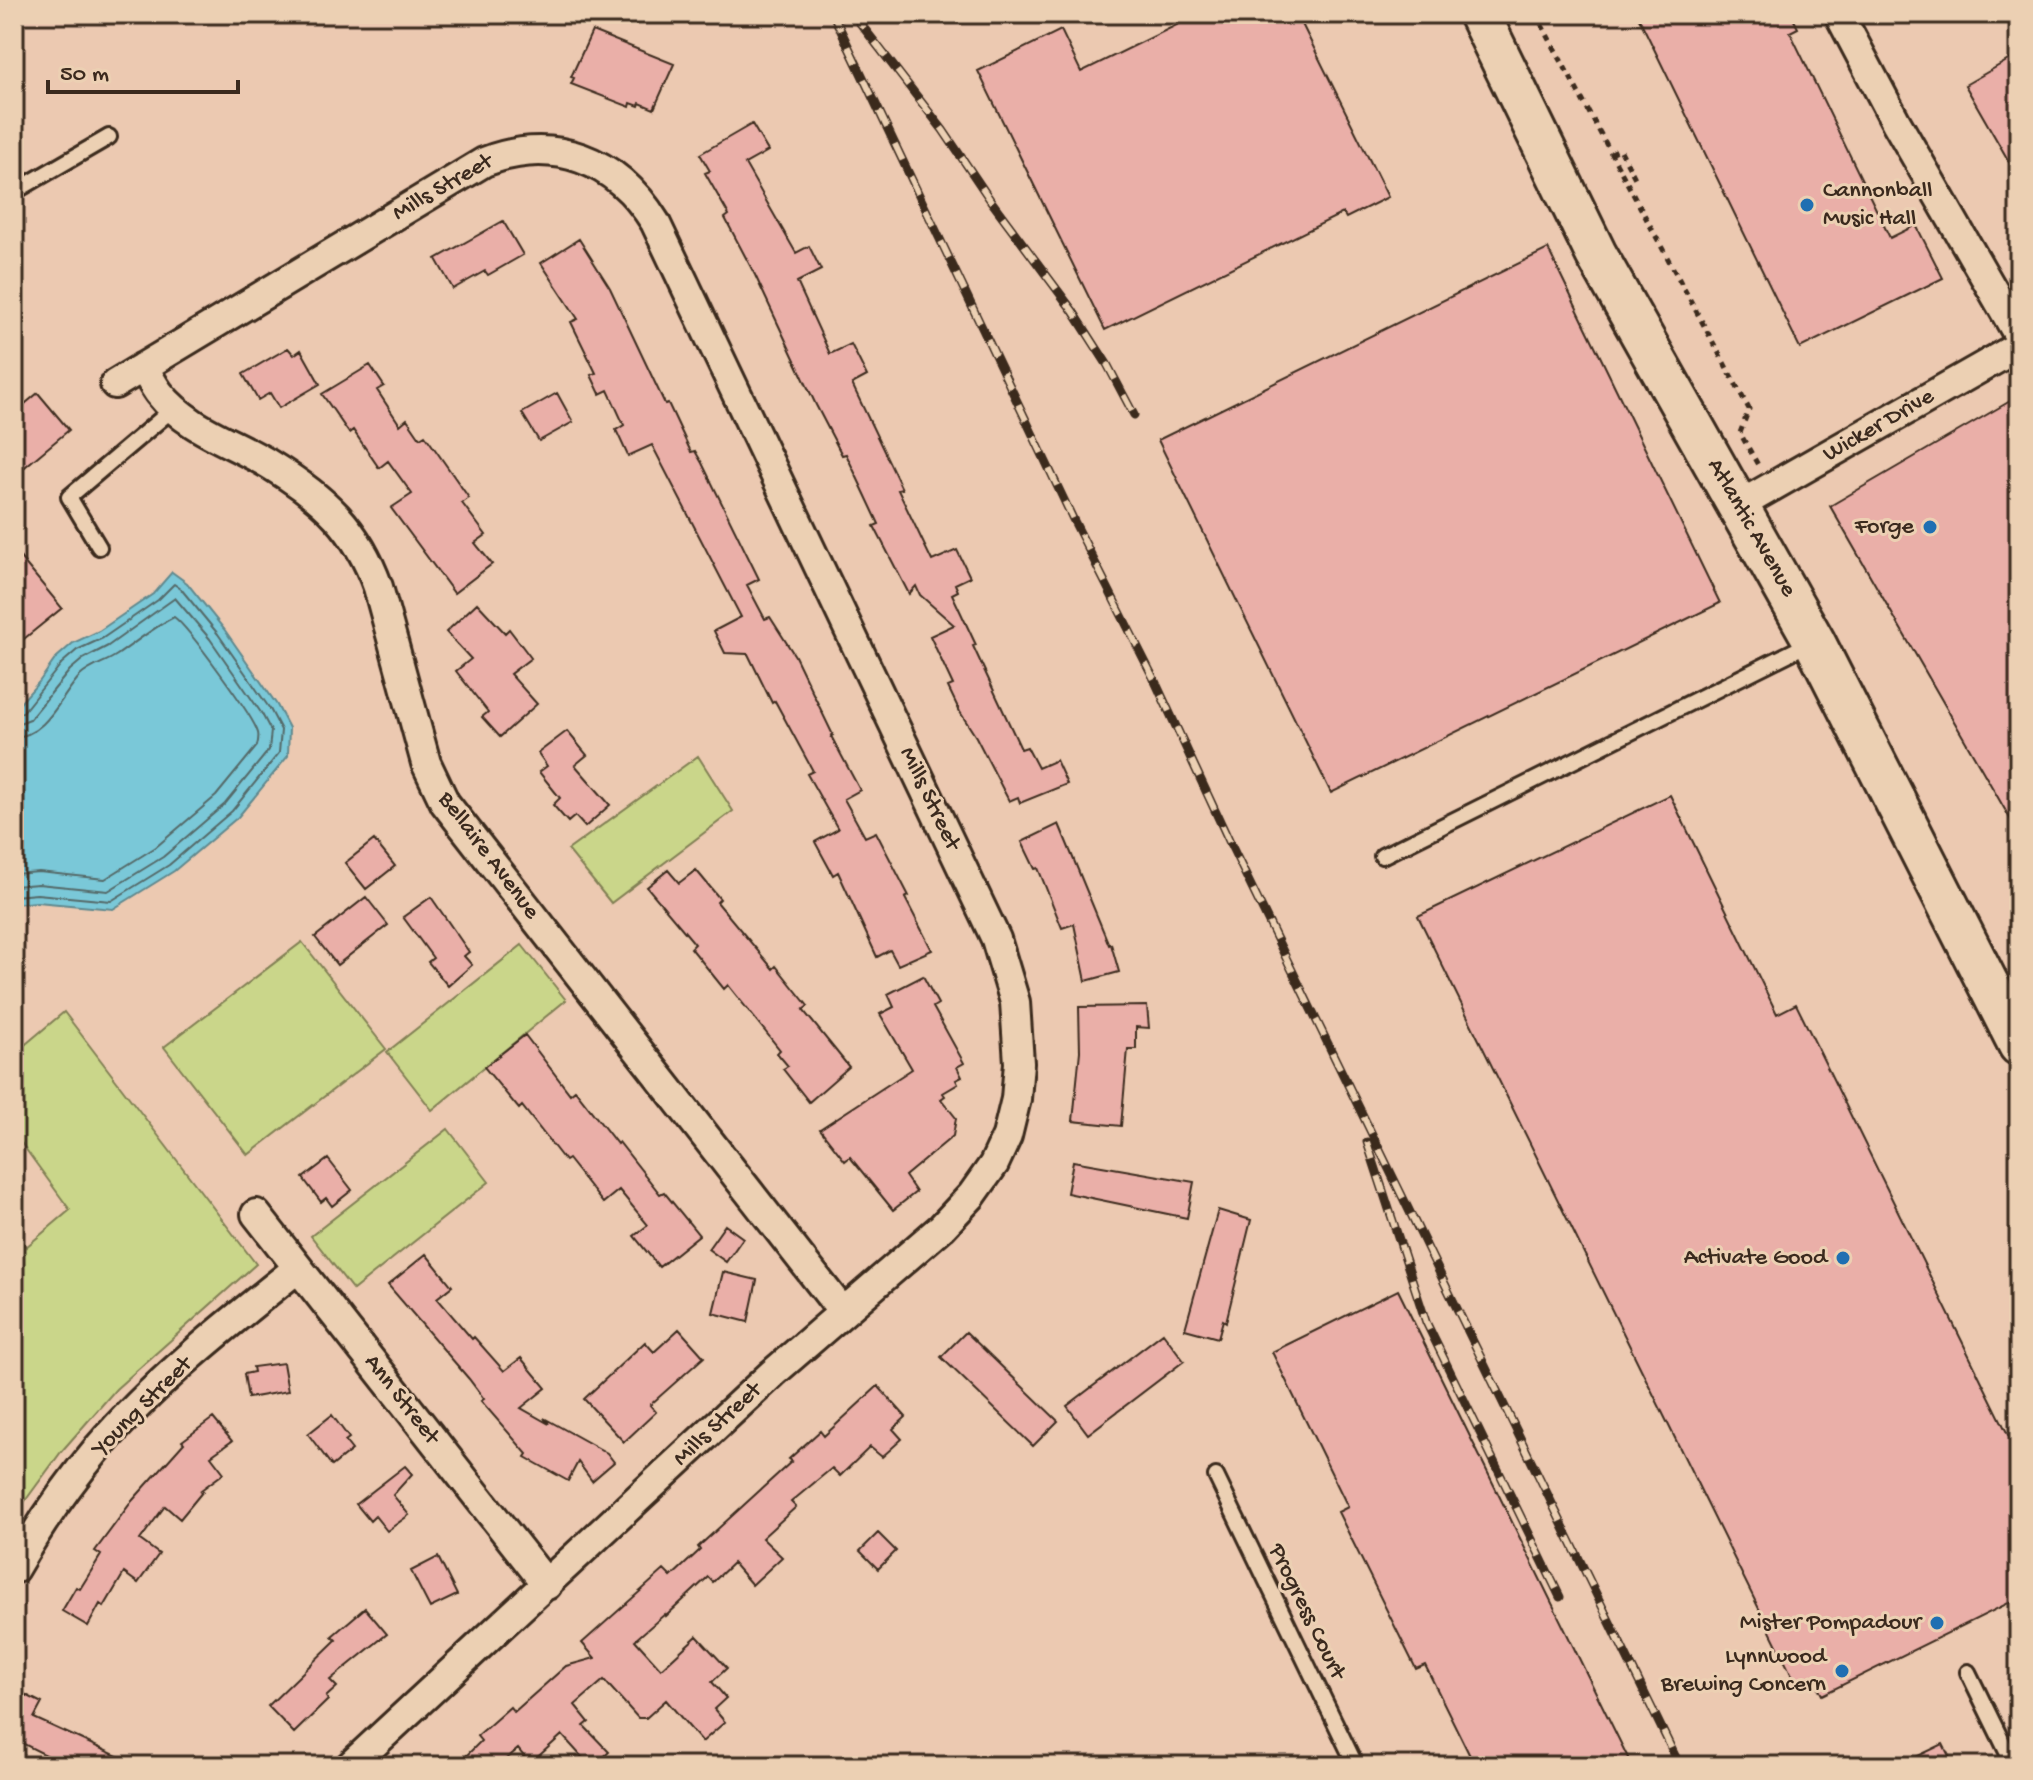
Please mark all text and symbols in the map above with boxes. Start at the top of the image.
scale bar [48,44,238,94]
text: 50 m [60,61,109,90]
street label: Mills Street [388,147,500,228]
place label: Cannonball Music Hall [1823,177,1933,234]
marker: Cannonball Music Hall [1798,196,1816,214]
street label: Wicker Drive [1818,382,1940,469]
street label: Atlantic Avenue [1700,454,1803,603]
place label: Forge [1854,513,1915,542]
marker: Forge [1921,518,1939,536]
street label: Mills Street [892,743,967,857]
street label: Bellaire Avenue [430,786,546,926]
place label: Activate Good [1684,1244,1829,1273]
marker: Activate Good [1834,1249,1852,1267]
street label: Young Street [86,1349,201,1464]
street label: Ann Street [357,1349,447,1453]
street label: Mills Street [668,1375,770,1473]
street label: Progress Court [1260,1539,1352,1686]
place label: Mister Pompadour [1740,1609,1923,1638]
marker: Mister Pompadour [1928,1614,1946,1632]
place label: Lynnwood Brewing Concern [1660,1643,1828,1700]
marker: Lynnwood Brewing Concern [1833,1662,1851,1680]

